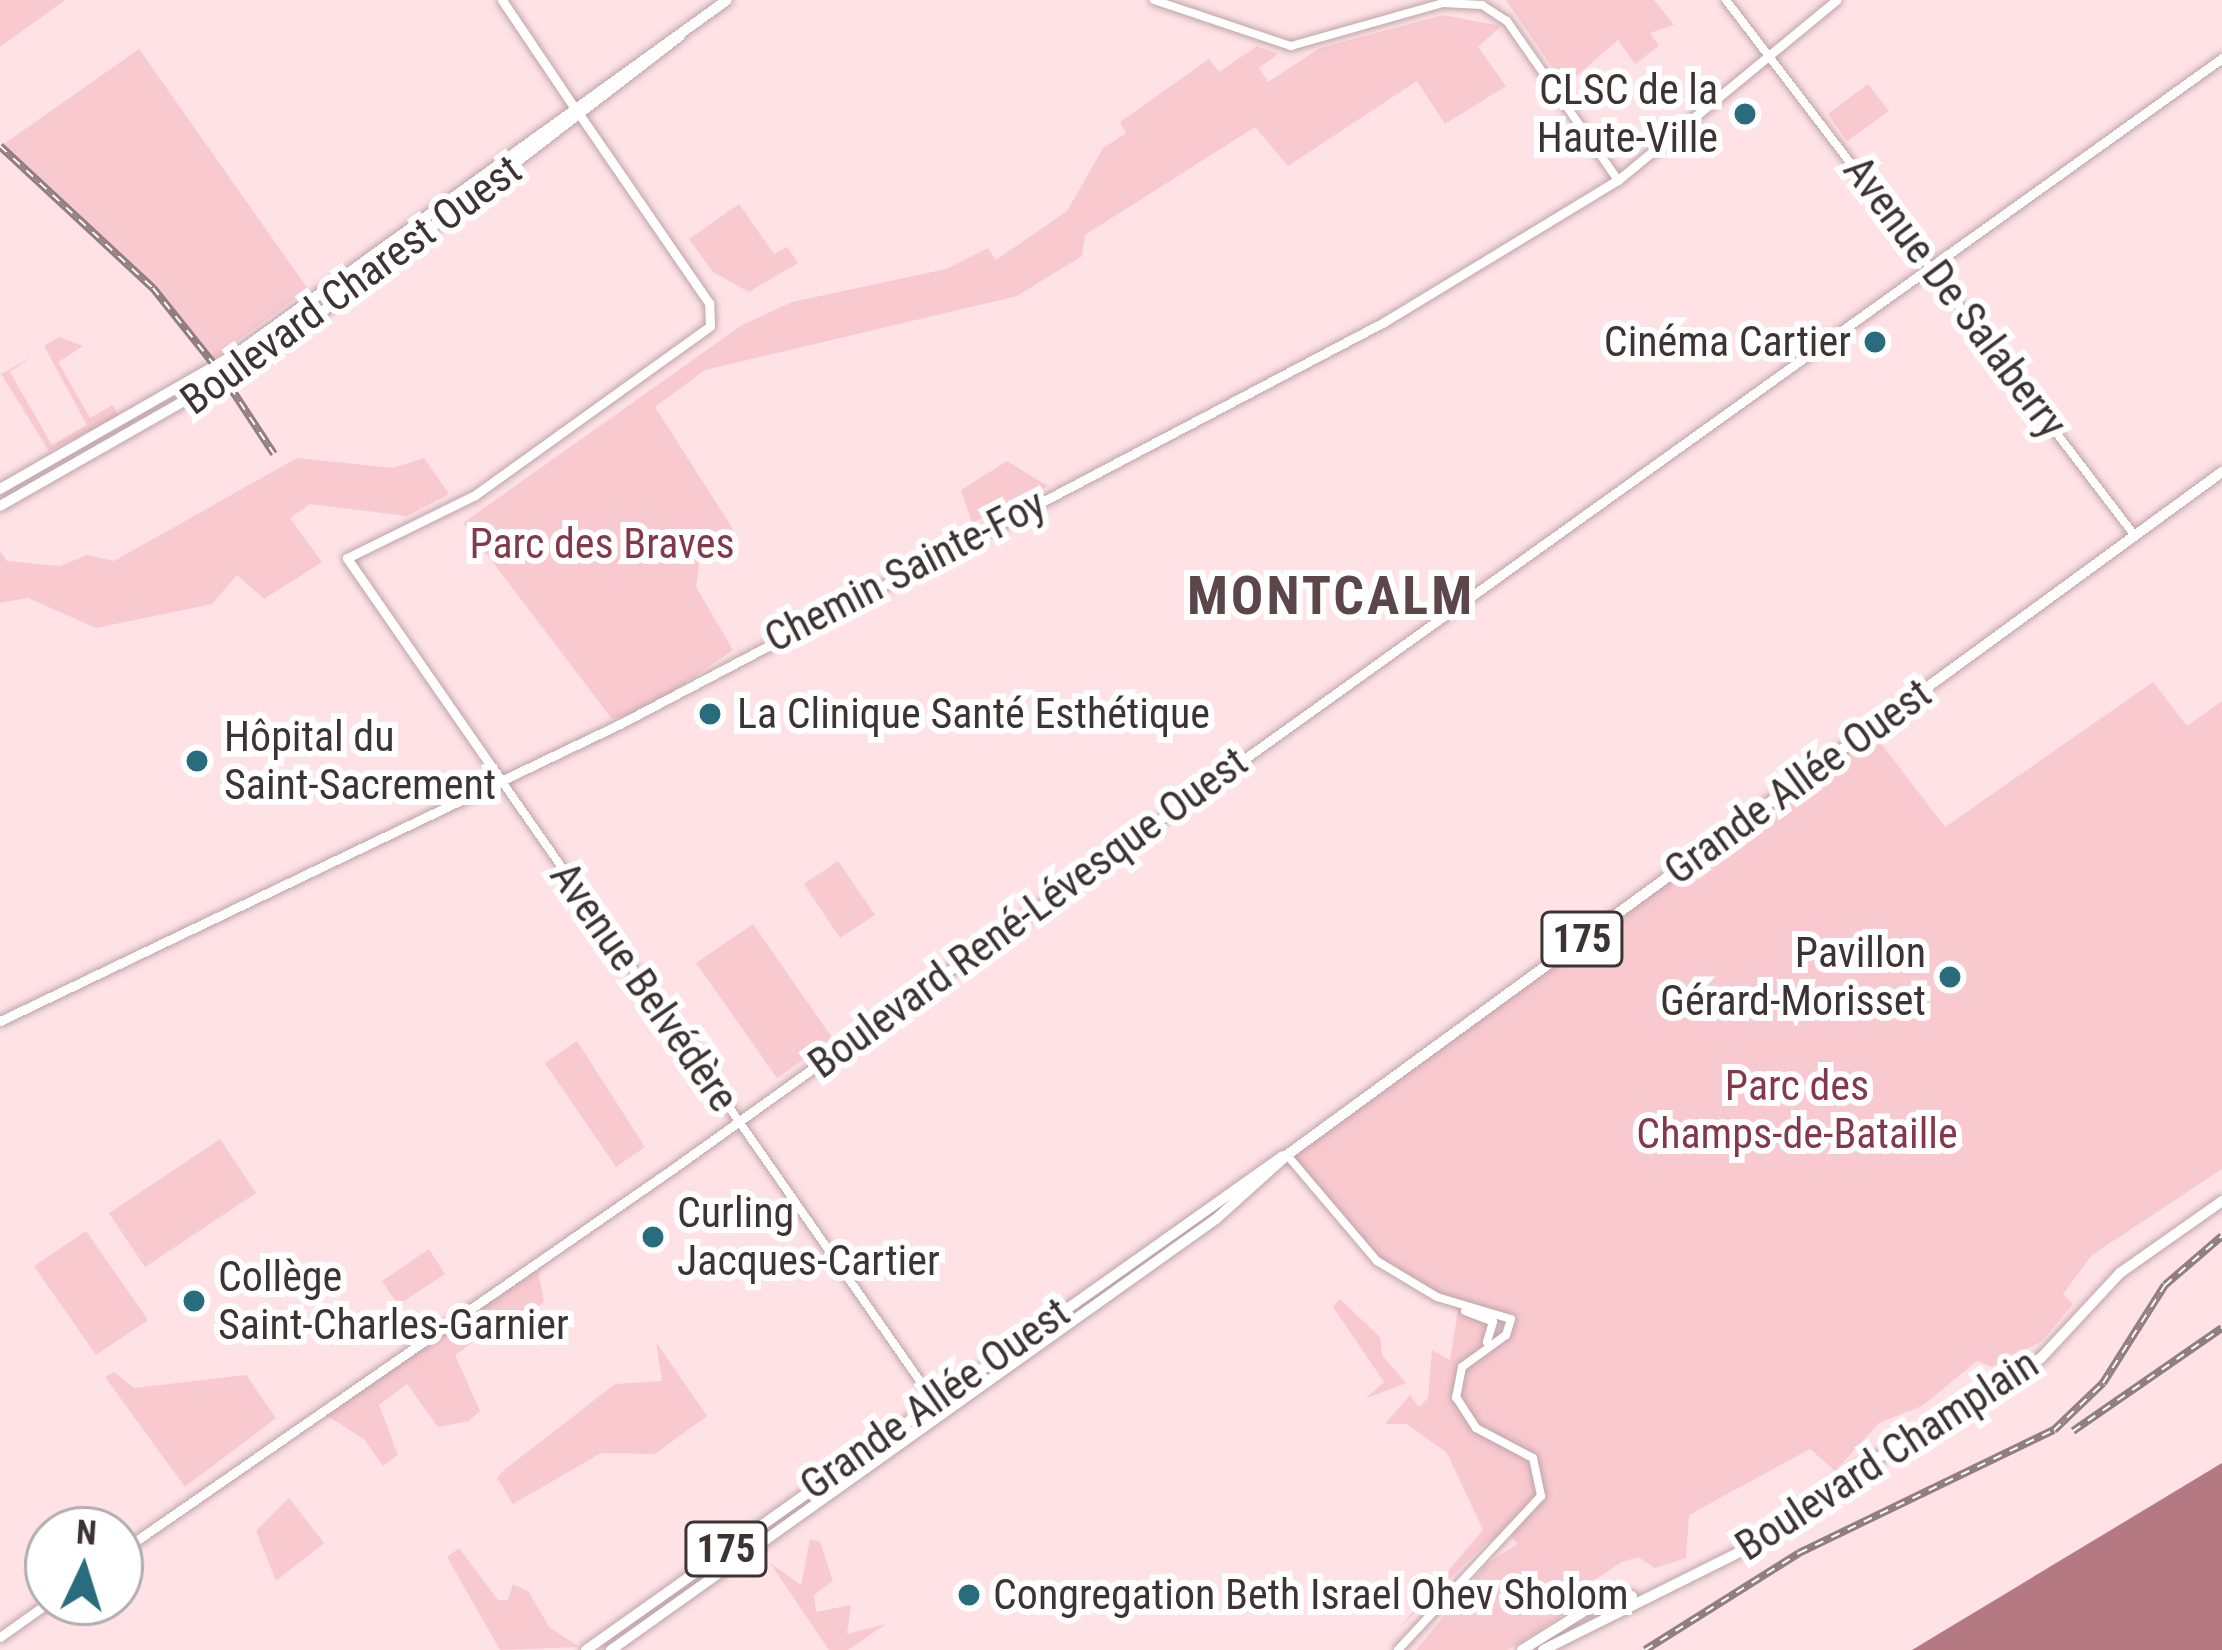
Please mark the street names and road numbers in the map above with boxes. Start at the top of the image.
street label: Boulevard Charest Ouest [171,145,531,425]
street label: Avenue De Salaberry [1833,146,2077,448]
street label: Chemin Sainte-Foy [757,479,1053,663]
street label: Grande Allée Ouest [1655,669,1941,895]
street label: Boulevard René-Lévesque Ouest [799,737,1257,1089]
street label: Avenue Belvédère [539,853,749,1121]
road number: 175 [1540,906,1624,972]
street label: Grande Allée Ouest [791,1288,1079,1510]
street label: Boulevard Champlain [1726,1338,2048,1572]
road number: 175 [684,1516,768,1582]

